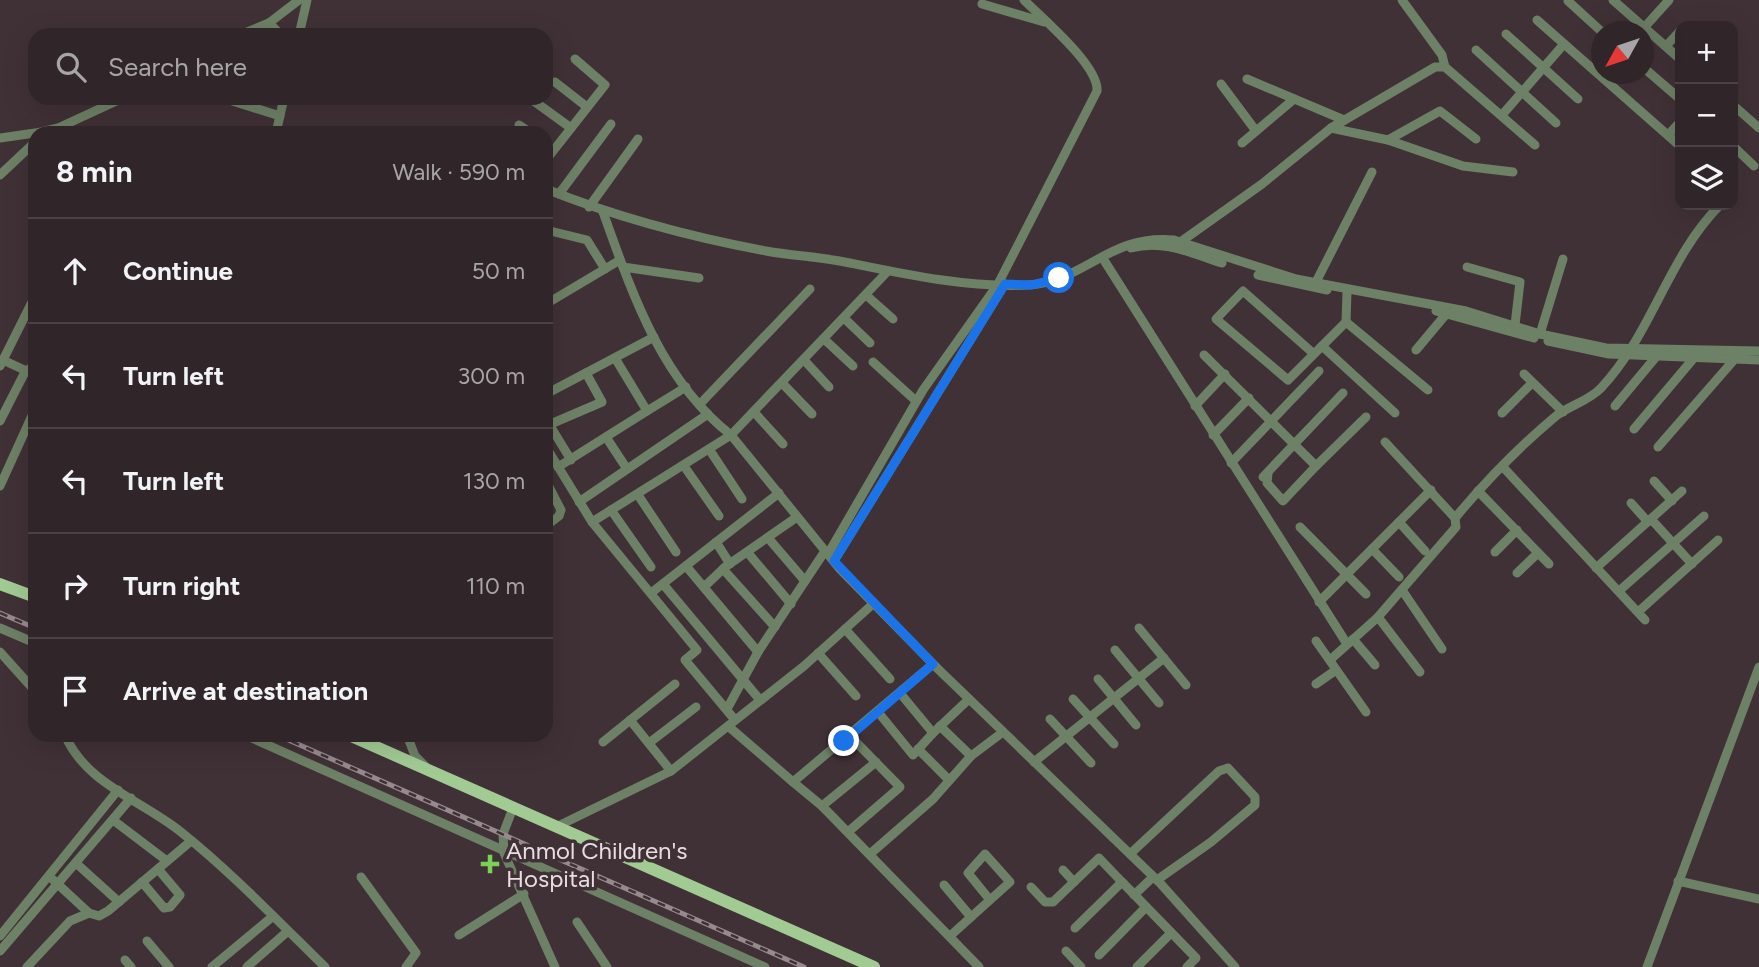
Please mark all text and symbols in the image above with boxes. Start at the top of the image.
north arrow [1591,21,1654,84]
map controls [1675,21,1738,210]
button: + [1675,21,1738,84]
search box [28,28,553,105]
icon: search [52,48,90,86]
text: Search here [108,51,247,83]
button: − [1675,84,1738,147]
button: layers [1675,147,1738,210]
text: 8 min [56,153,133,190]
text: Walk · 590 m [392,158,525,186]
icon: ahead [56,252,94,290]
text: Continue [123,255,233,287]
text: 50 m [472,257,525,285]
route start [1043,262,1074,293]
icon: left [56,357,94,395]
text: Turn left [123,360,224,392]
text: 300 m [458,362,525,390]
icon: left [56,462,94,500]
text: Turn left [123,465,224,497]
text: 130 m [463,467,525,495]
icon: right [56,567,94,605]
text: Turn right [123,570,240,602]
text: 110 m [466,572,525,600]
icon: arrive [56,672,94,710]
text: Arrive at destination [123,675,368,707]
route end [828,725,859,756]
place label: Anmol Children's Hospital [506,836,687,893]
marker: Anmol Children's Hospital [480,854,500,874]

